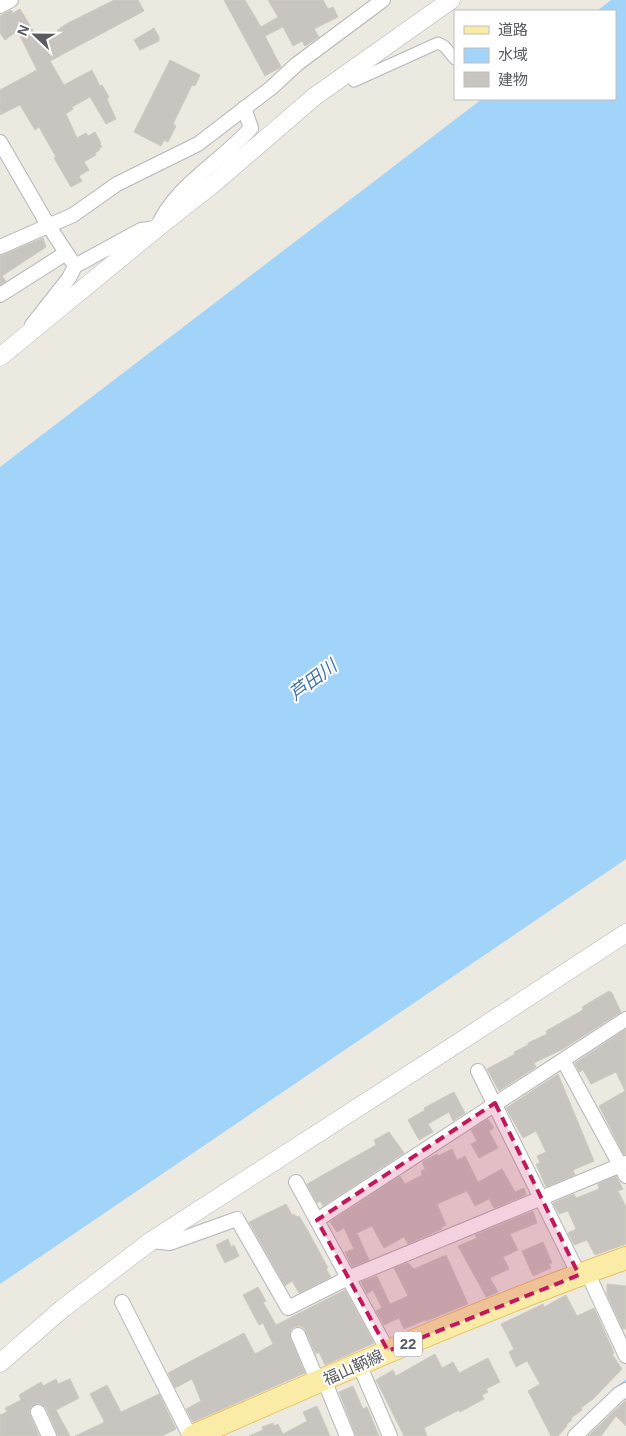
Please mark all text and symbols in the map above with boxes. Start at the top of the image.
north arrow [10,10,60,60]
legend [454,10,616,100]
text: 道路 [498,21,528,38]
text: N [14,22,32,38]
text: 水域 [498,46,528,63]
text: 建物 [498,71,528,88]
water label: 芦田川 [285,655,342,704]
road number: 22 [394,1332,422,1356]
street label: 福山鞆線 [321,1347,386,1388]

